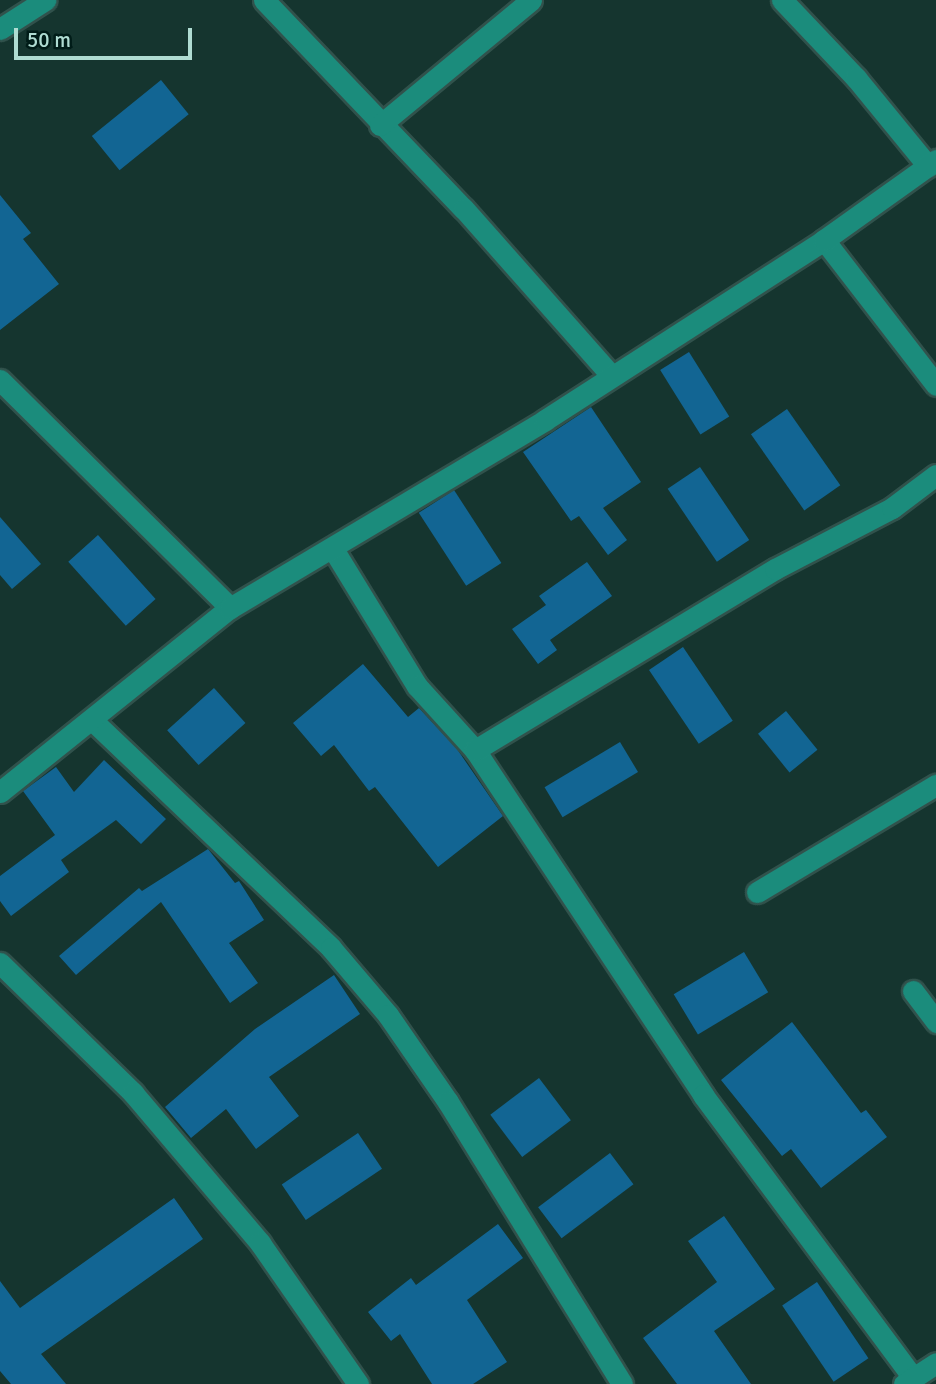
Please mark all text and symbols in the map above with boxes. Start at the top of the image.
scale bar [18,14,196,58]
text: 50 m [27,27,71,53]

